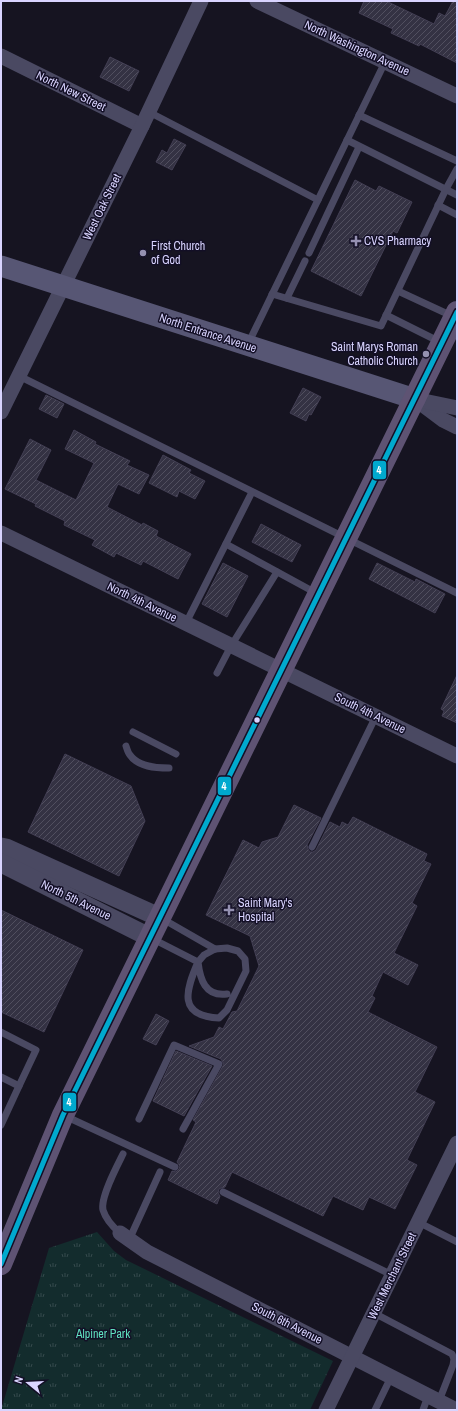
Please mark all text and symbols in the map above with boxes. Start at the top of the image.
street label: North Washington Avenue [302,17,412,79]
street label: North New Street [34,67,109,115]
street label: West Oak Street [79,171,125,243]
place label: CVS Pharmacy [364,233,431,249]
marker: CVS Pharmacy [351,236,361,246]
place label: First Church of God [151,238,205,268]
marker: First Church of God [138,248,148,258]
street label: North Entrance Avenue [157,310,259,356]
place label: Saint Marys Roman Catholic Church [331,339,418,369]
marker: Saint Marys Roman Catholic Church [421,349,431,359]
line badge: 4 [372,460,387,480]
text: 4 [376,463,382,477]
street label: North 4th Avenue [104,578,180,626]
street label: South 4th Avenue [332,689,408,737]
unlabelled marker [252,715,262,725]
line badge: 4 [217,776,232,796]
text: 4 [221,779,227,793]
street label: North 5th Avenue [38,876,114,924]
place label: Saint Mary's Hospital [238,895,292,925]
marker: Saint Mary's Hospital [223,904,235,916]
line badge: 4 [62,1092,77,1112]
text: 4 [66,1095,72,1109]
street label: West Merchant Street [364,1230,420,1322]
street label: South 6th Avenue [249,1298,325,1348]
park label: Alpiner Park [75,1326,130,1342]
north arrow [8,1363,48,1403]
text: N [11,1375,26,1385]

